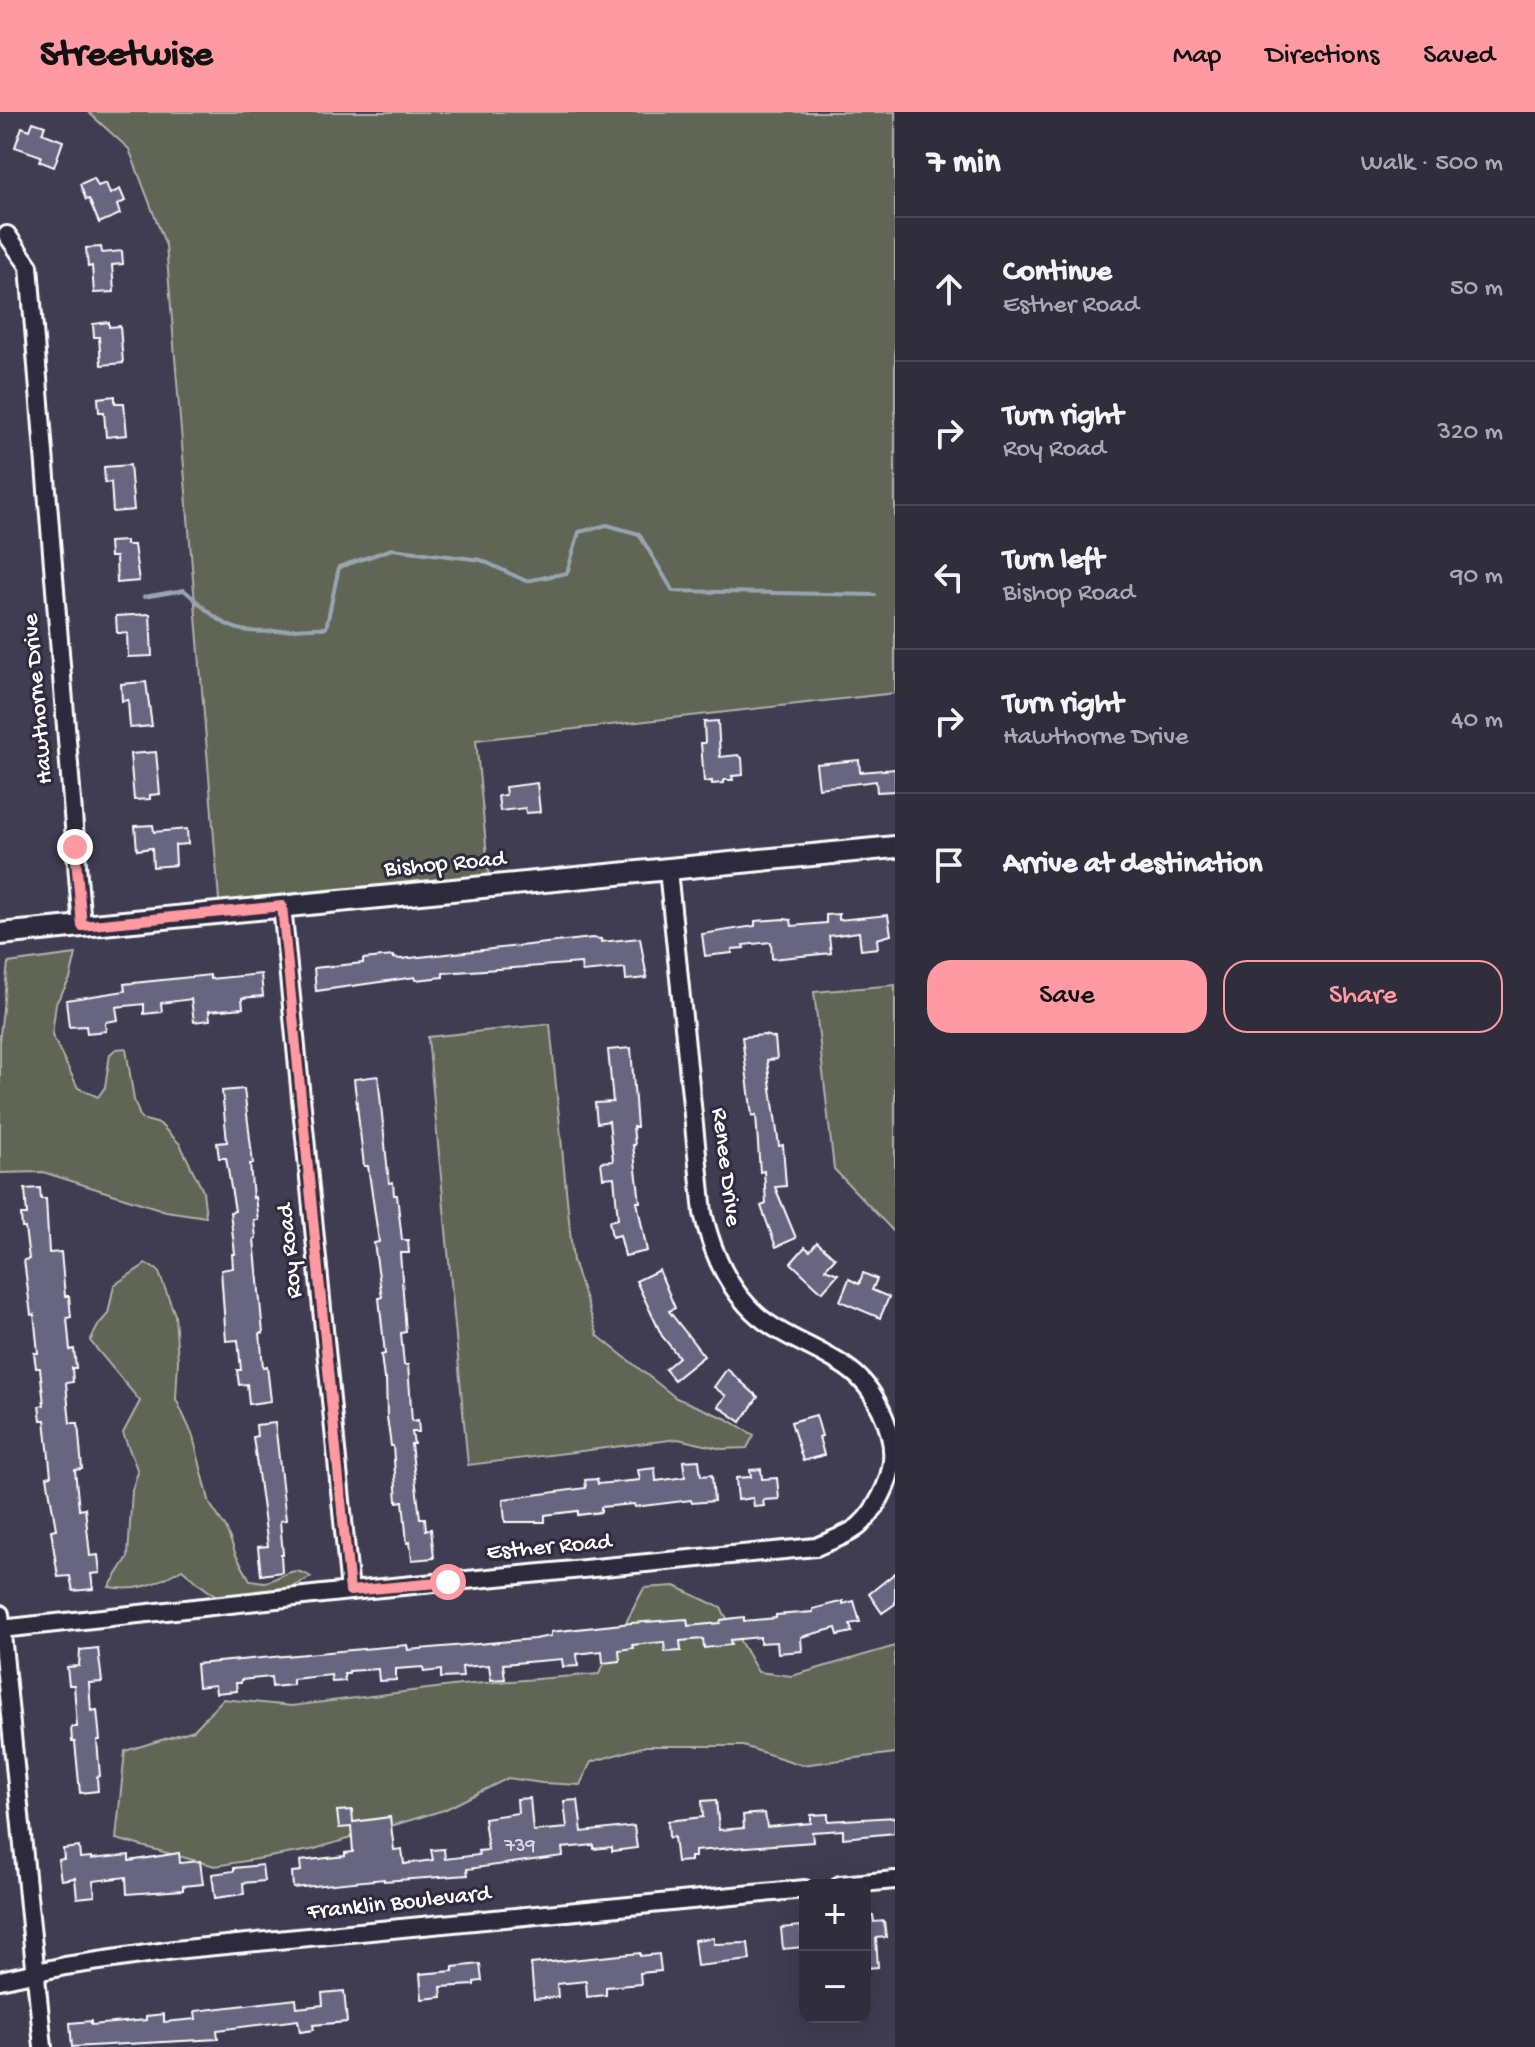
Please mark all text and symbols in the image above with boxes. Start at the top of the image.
text: Streetwise [40,34,213,78]
text: Map [1173,40,1221,73]
text: Directions [1265,40,1379,73]
text: Saved [1423,40,1495,73]
text: 7 min [927,144,1000,184]
text: Walk · 500 m [1361,149,1503,180]
text: Continue [1003,256,1112,291]
icon: ahead [927,267,971,311]
text: 50 m [1450,274,1503,305]
text: Esther Road [1003,291,1139,322]
text: Turn right [1003,400,1123,435]
icon: right [927,411,971,455]
text: 320 m [1437,418,1503,449]
text: Roy Road [1003,435,1106,466]
text: Turn left [1003,544,1104,579]
icon: left [927,555,971,599]
text: 90 m [1451,562,1503,593]
text: Bishop Road [1003,579,1135,610]
street label: Hawthorne Drive [17,612,61,785]
text: Turn right [1003,688,1123,723]
icon: right [927,699,971,743]
text: 40 m [1451,706,1503,737]
text: Hawthorne Drive [1003,723,1188,754]
route end [57,829,93,865]
icon: arrive [927,843,971,887]
street label: Bishop Road [382,845,509,885]
text: Arrive at destination [1003,848,1263,883]
button: Save [927,960,1207,1033]
button: Share [1223,960,1503,1033]
street label: Renee Drive [703,1106,747,1228]
street label: Roy Road [271,1200,310,1300]
street label: Esther Road [485,1528,615,1568]
route start [430,1564,466,1600]
house number: 739 [504,1836,535,1859]
map controls [799,1879,871,2023]
button: + [799,1879,871,1951]
street label: Franklin Boulevard [305,1880,494,1928]
button: − [799,1951,871,2023]

